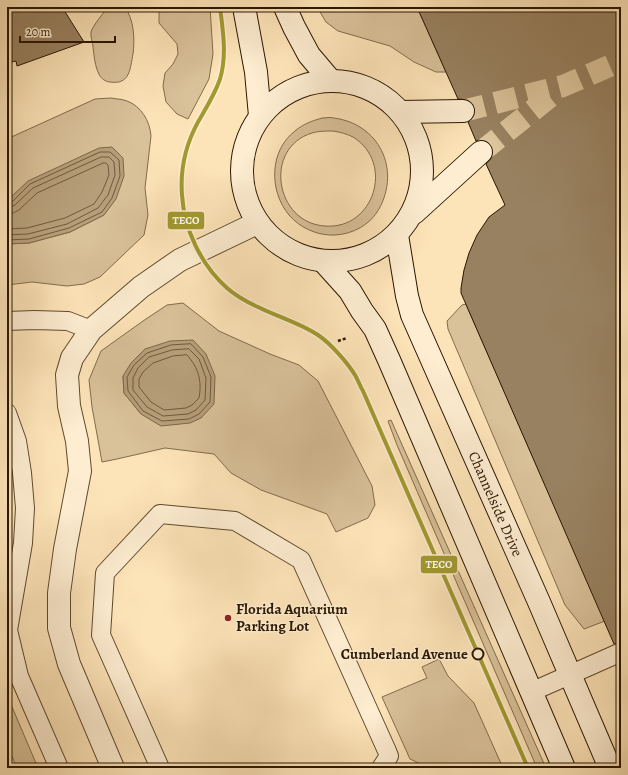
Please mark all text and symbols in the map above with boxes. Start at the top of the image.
scale bar [20,18,115,44]
text: 20 m [26,24,50,40]
line badge: TECO [167,211,205,230]
text: TECO [173,213,200,228]
street label: Channelside Drive [464,448,528,560]
line badge: TECO [420,555,458,574]
text: TECO [426,557,453,572]
place label: Florida Aquarium Parking Lot [236,599,348,636]
marker: Florida Aquarium Parking Lot [223,613,233,623]
place label: Cumberland Avenue [341,644,468,664]
marker: Cumberland Avenue [471,647,485,661]

